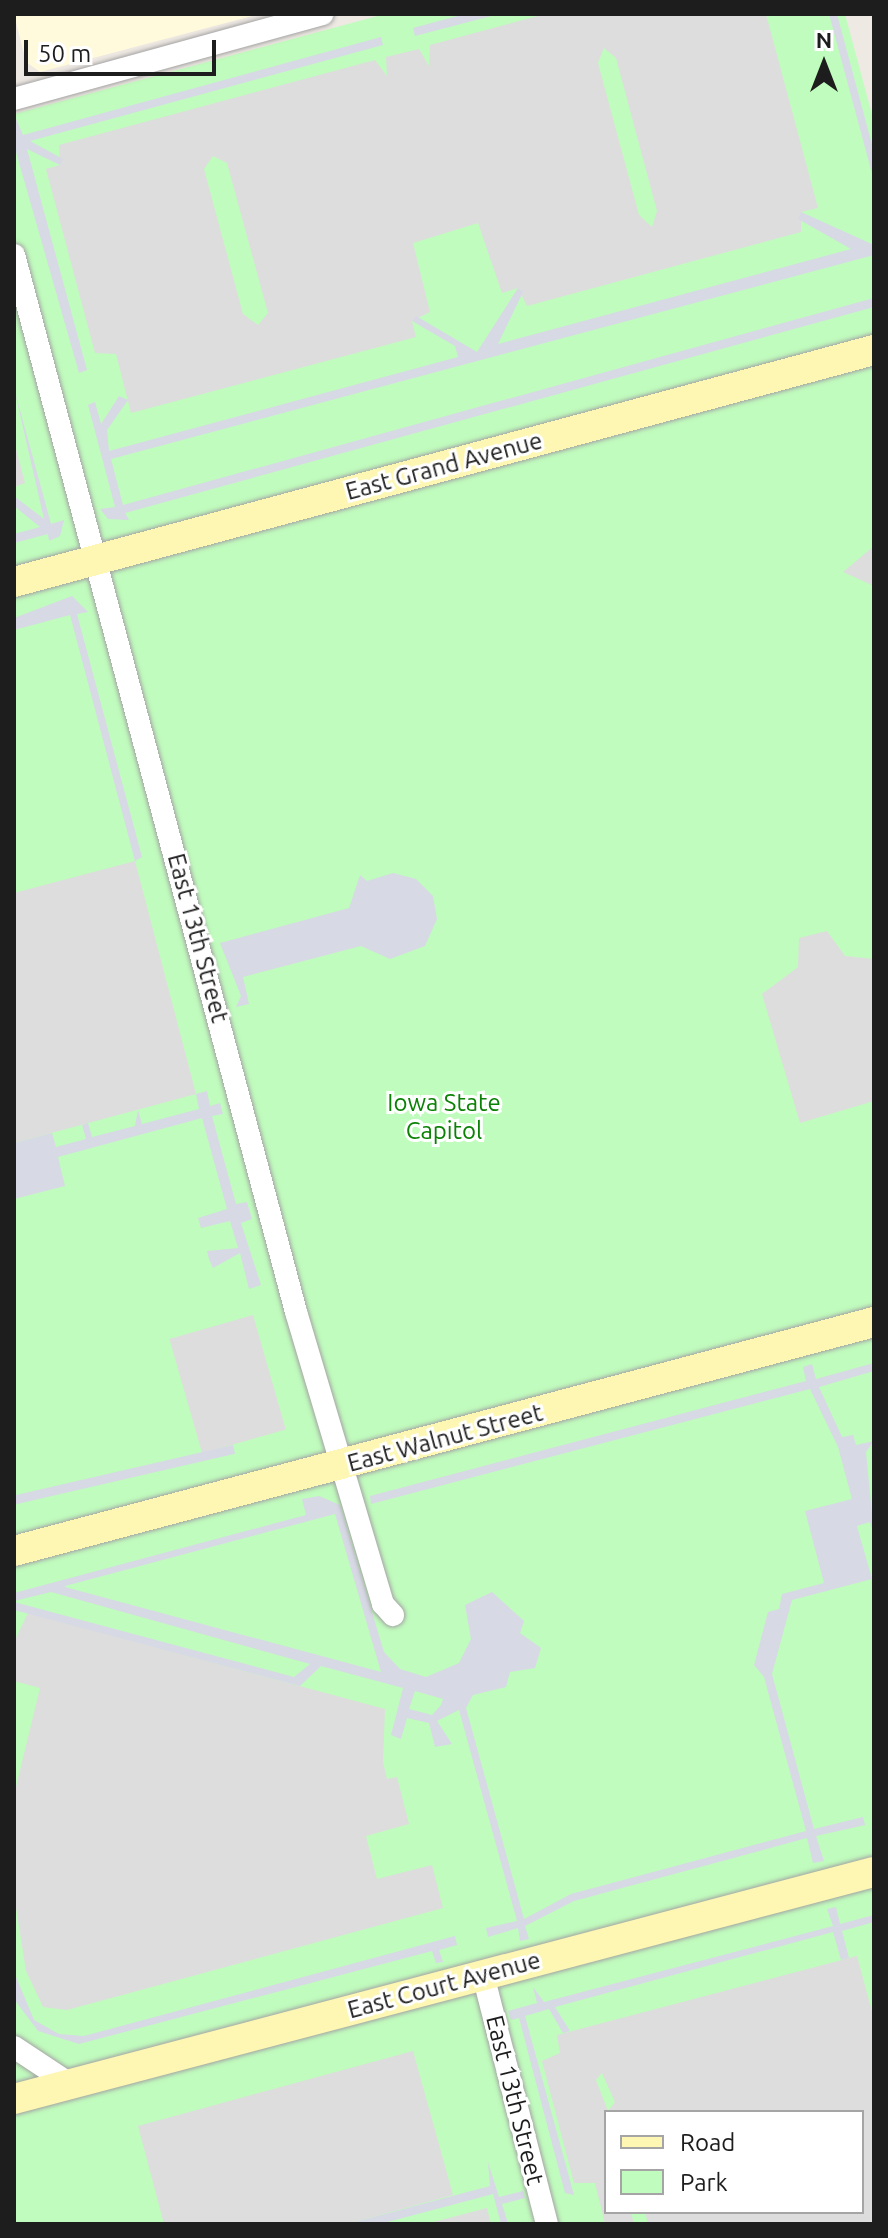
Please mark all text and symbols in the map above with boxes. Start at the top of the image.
scale bar [28,24,220,74]
north arrow [784,24,864,104]
text: N [816,27,832,52]
text: 50 m [38,40,91,67]
street label: East Grand Avenue [342,426,546,506]
street label: East 13th Street [162,850,234,1026]
park label: Iowa State Capitol [387,1089,501,1145]
street label: East Walnut Street [344,1398,546,1478]
street label: East Court Avenue [344,1945,544,2025]
street label: East 13th Street [480,2012,550,2188]
legend [604,2110,864,2214]
text: Road [680,2129,735,2156]
text: Park [680,2169,728,2196]

